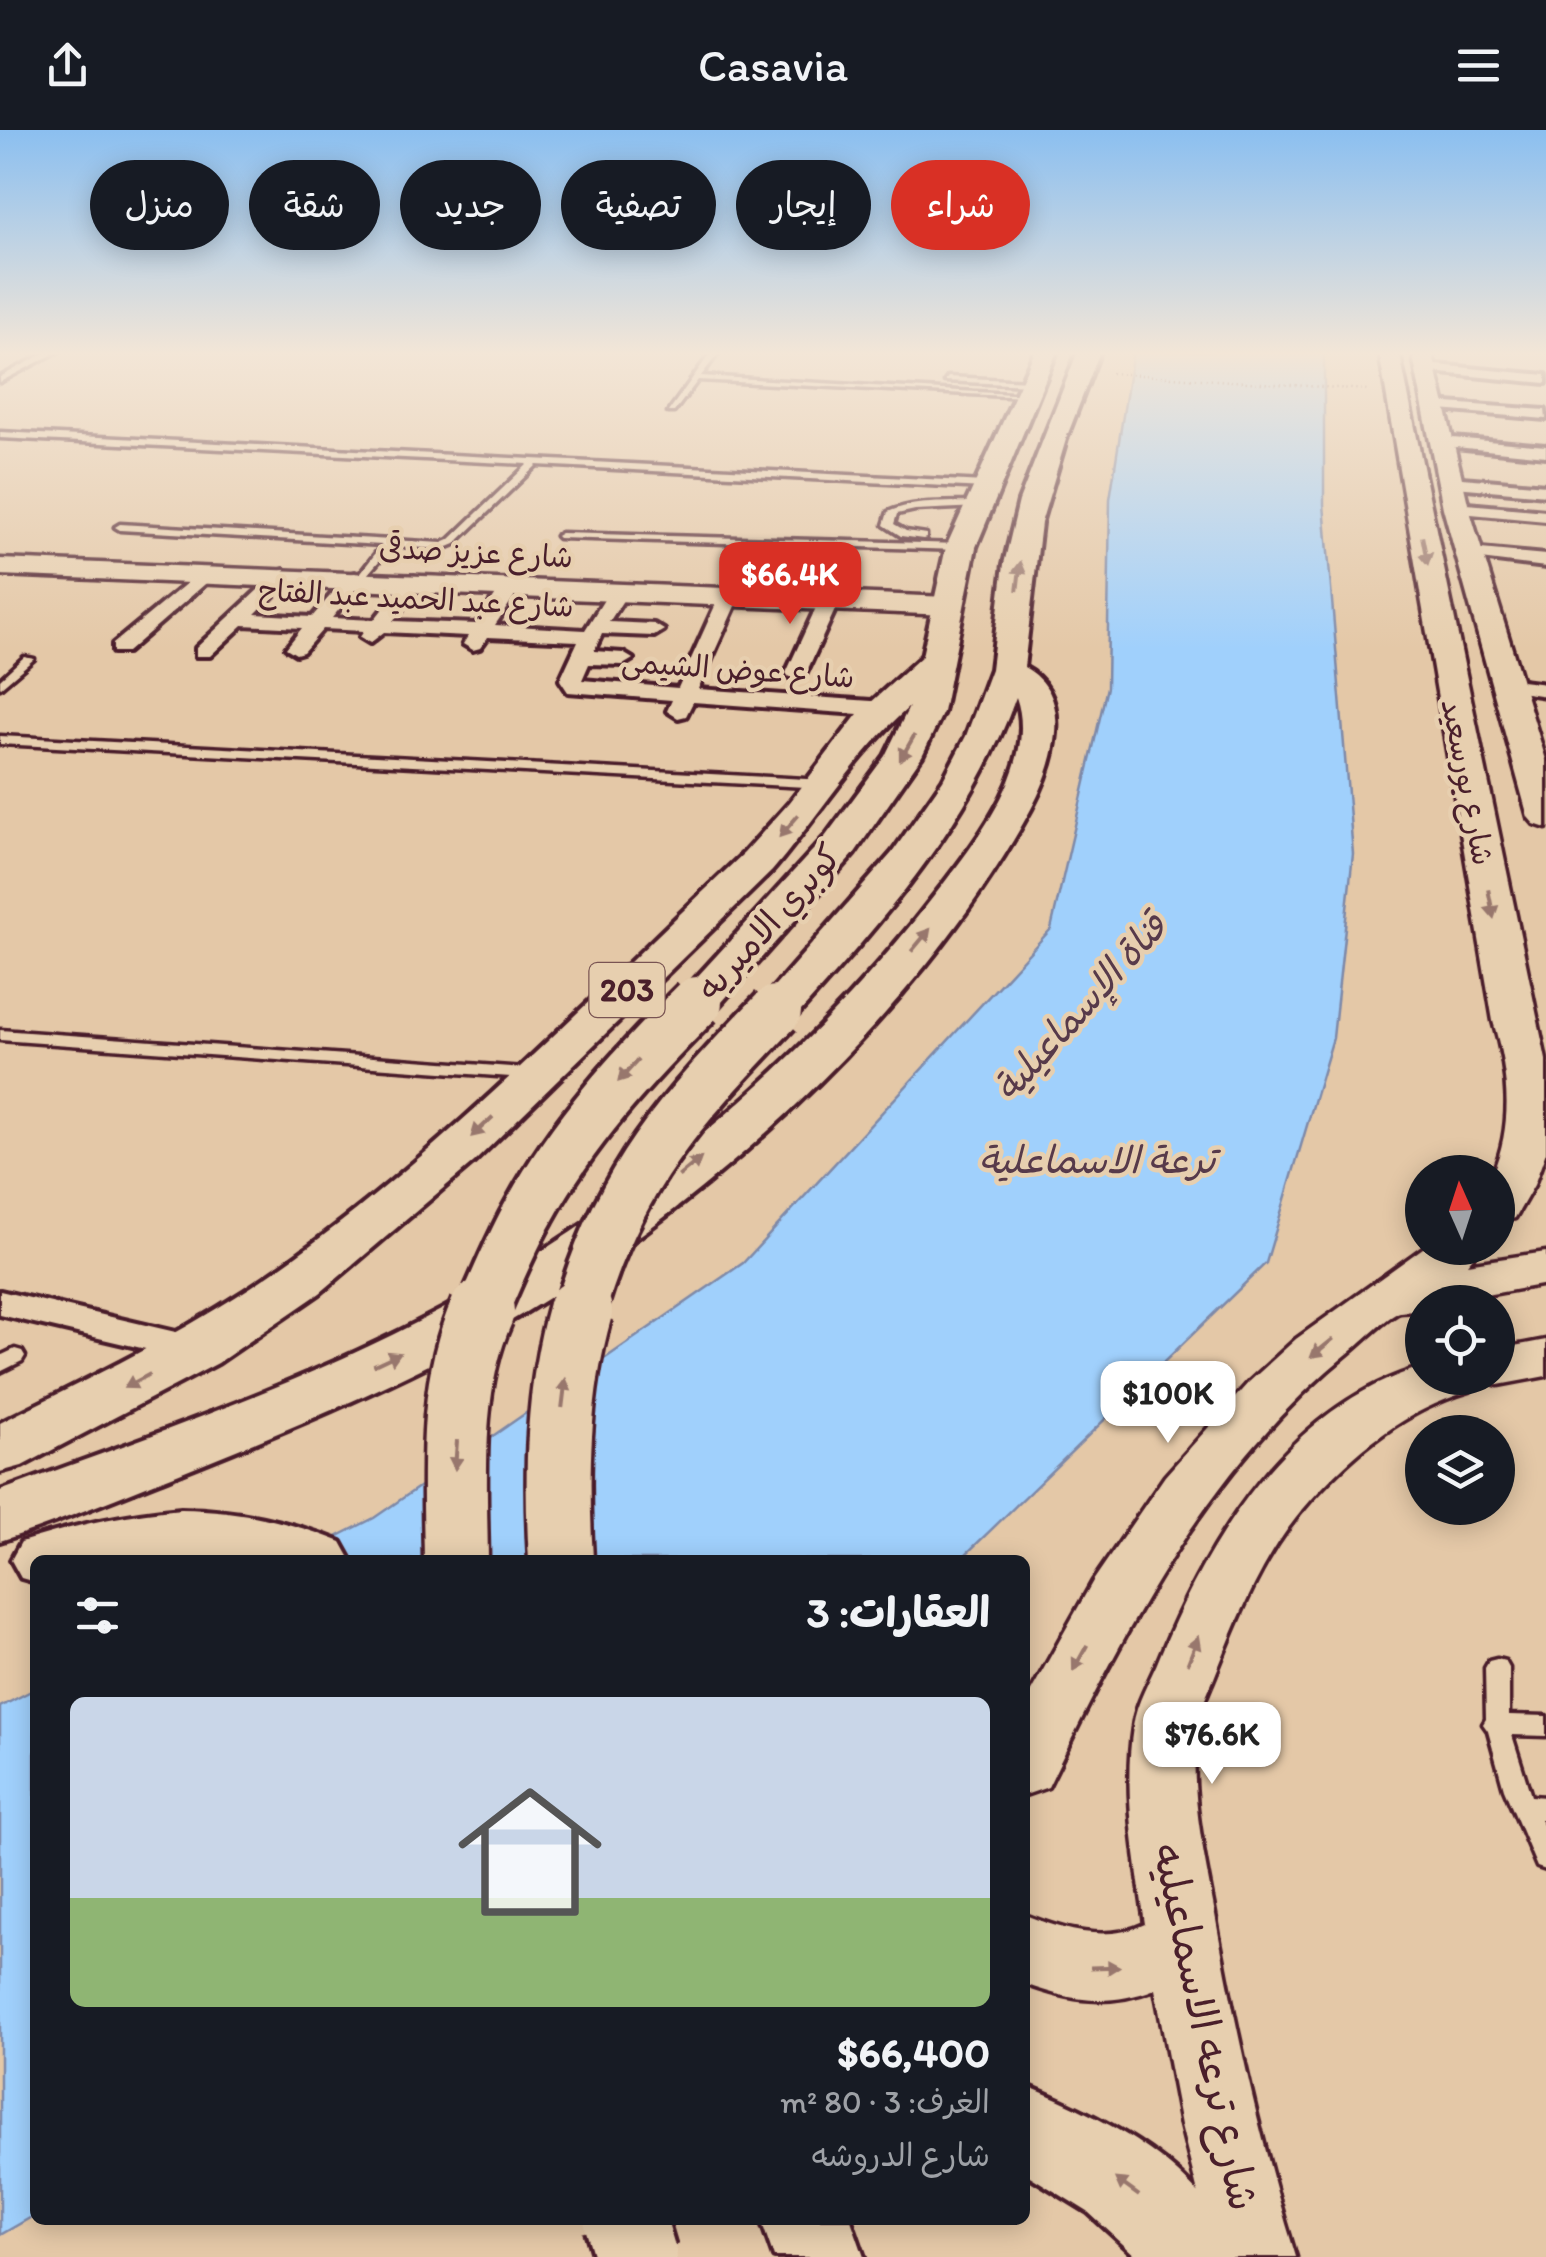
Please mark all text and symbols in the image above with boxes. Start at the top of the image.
icon: share [40,38,95,93]
text: Casavia [698,38,848,92]
icon: menu [1451,38,1506,93]
chip: منزل [90,160,229,250]
chip: شقة [249,160,380,250]
chip: جديد [400,160,541,250]
chip: تصفية [561,160,716,250]
chip: إيجار [736,160,871,250]
chip: شراء [891,160,1030,250]
street label: شارع عزيز صدقى [378,528,574,579]
one-way arrow [1417,535,1433,566]
pin: $66.4K [709,542,871,627]
text: $66.4K [741,555,839,593]
one-way arrow [1012,559,1028,591]
street label: شارع عبد الحميد عبد الفتاح [257,571,575,628]
street label: شارع عوض الشيمى [620,642,856,699]
street label: شارع بورسعيد [1431,696,1502,869]
one-way arrow [899,734,916,762]
one-way arrow [779,814,801,839]
street label: كوبري الاميريه [688,835,853,1011]
one-way arrow [1484,889,1500,920]
water label: قناة الإسماعيلية [984,901,1180,1112]
one-way arrow [910,927,931,952]
road number: 203 [590,963,664,1017]
one-way arrow [618,1058,640,1083]
one-way arrow [470,1115,494,1138]
water label: ترعة الاسماعلية [979,1137,1221,1183]
north arrow [1405,1155,1515,1265]
map controls [1405,1155,1515,1525]
one-way arrow [677,1157,702,1178]
button: locate [1405,1285,1515,1395]
one-way arrow [1309,1337,1334,1358]
one-way arrow [372,1351,401,1368]
pin: $100K [1098,1361,1238,1446]
one-way arrow [122,1372,151,1389]
text: $100K [1123,1374,1213,1412]
one-way arrow [556,1377,572,1408]
button: layers [1405,1415,1515,1525]
one-way arrow [448,1439,464,1471]
text: العقارات: 3 [807,1587,990,1638]
icon: filters [70,1588,125,1643]
one-way arrow [1186,1634,1202,1664]
one-way arrow [1072,1643,1089,1672]
pin: $76.6K [1131,1702,1293,1787]
text: $76.6K [1165,1715,1259,1753]
icon: home [440,1762,620,1942]
street label: شارع ترعه الاسماعيليه [1138,1839,1270,2216]
one-way arrow [1090,1959,1122,1975]
text: $66,400 [837,2027,990,2078]
text: الغرف: 3 · 80 m² [780,2083,990,2121]
text: شارع الدروشه [812,2136,990,2174]
one-way arrow [1114,2177,1140,2197]

